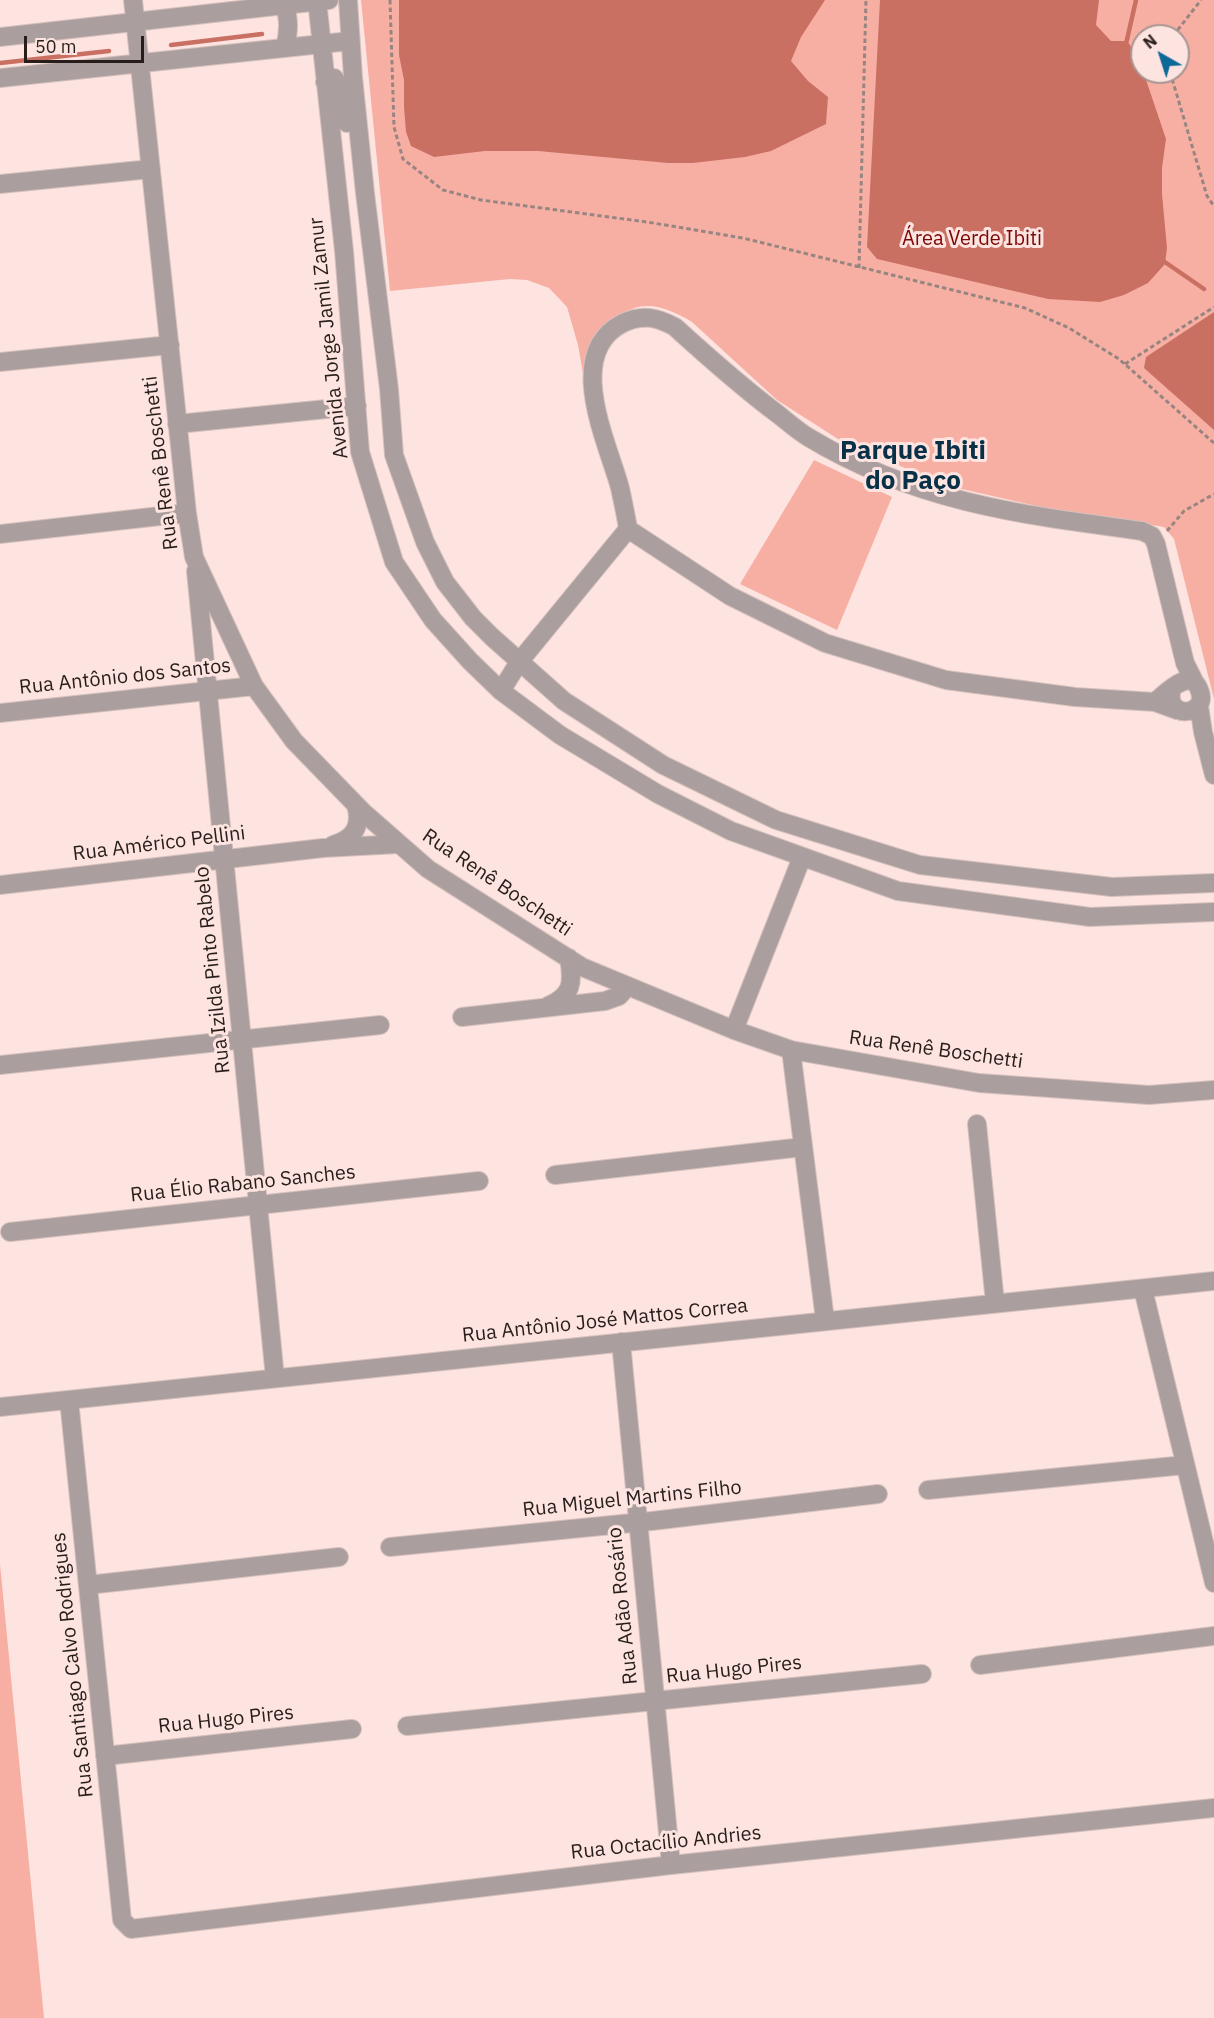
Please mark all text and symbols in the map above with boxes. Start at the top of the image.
scale bar [27,24,147,62]
north arrow [1130,24,1190,84]
text: N [1139,30,1161,53]
text: 50 m [35,35,77,58]
street label: Avenida Jorge Jamil Zamur [304,216,354,460]
park label: Área Verde Ibiti [902,227,1042,251]
street label: Rua Renê Boschetti [138,375,184,551]
district label: Parque Ibiti do Paço [840,435,986,496]
street label: Rua Antônio dos Santos [18,654,232,700]
street label: Rua Américo Pellini [71,821,247,867]
street label: Rua Renê Boschetti [418,824,576,942]
street label: Rua Izilda Pinto Rabelo [190,865,236,1075]
street label: Rua Renê Boschetti [848,1026,1024,1074]
street label: Rua Élio Rabano Sanches [129,1160,357,1208]
street label: Rua Antônio José Mattos Correa [461,1294,749,1348]
street label: Rua Miguel Martins Filho [521,1476,743,1522]
street label: Rua Adão Rosário [603,1526,643,1686]
street label: Rua Santiago Calvo Rodrigues [47,1531,99,1799]
street label: Rua Hugo Pires [665,1651,803,1689]
street label: Rua Hugo Pires [157,1701,295,1739]
street label: Rua Octacílio Andries [569,1821,763,1865]

